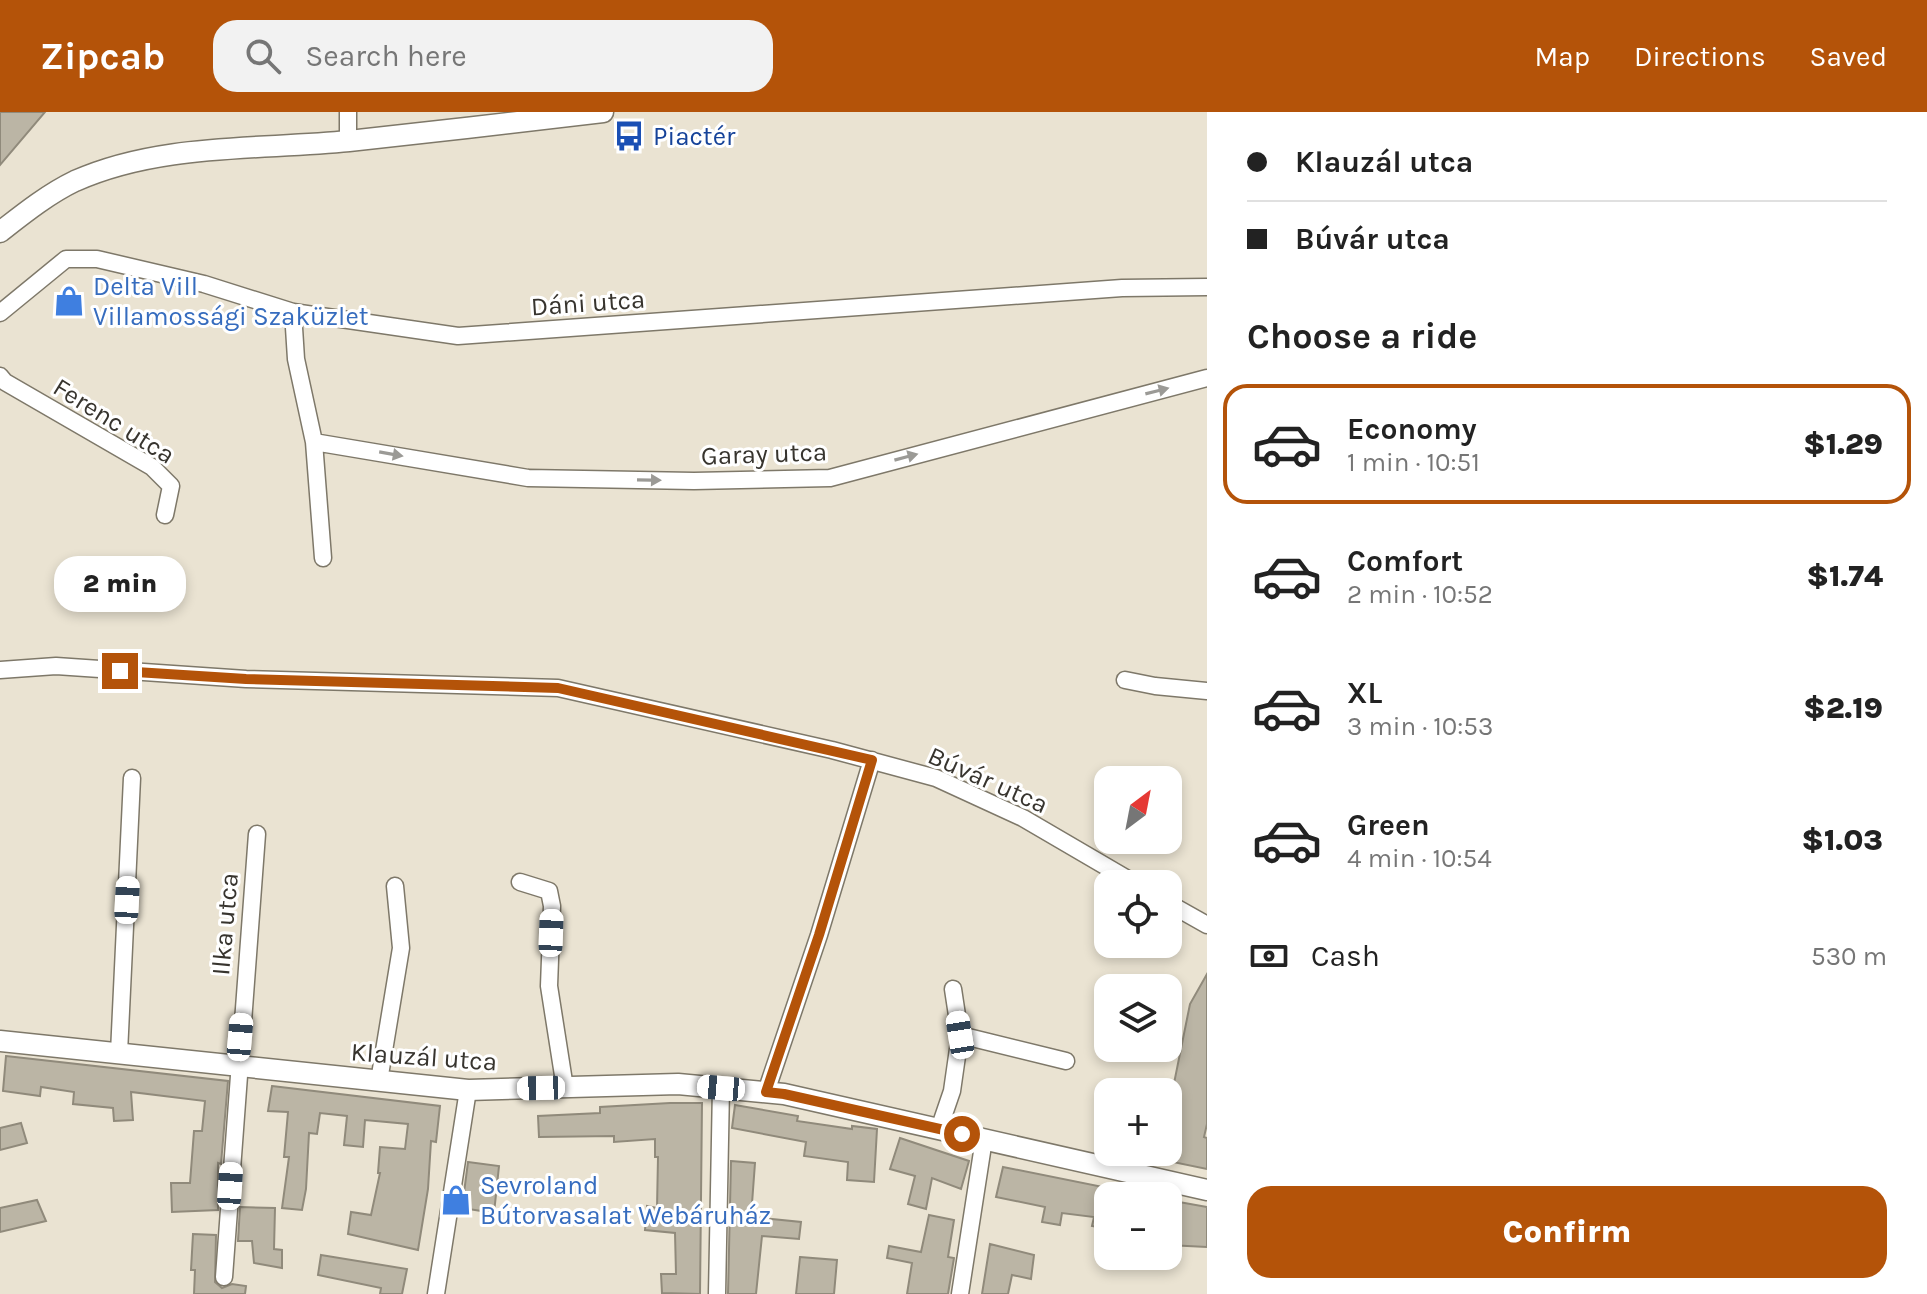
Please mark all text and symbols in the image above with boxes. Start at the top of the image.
search box [213,20,773,92]
text: Zipcab [40,34,165,79]
icon: search [241,34,285,78]
text: Search here [305,38,467,74]
text: Map [1535,40,1590,73]
text: Directions [1634,40,1766,73]
text: Saved [1810,40,1887,73]
bus stop icon: Piactér [612,119,646,153]
place label: Piactér [653,121,736,152]
text: Klauzál utca [1295,144,1473,180]
text: Búvár utca [1295,221,1450,257]
place label: Delta Vill Villamossági Szaküzlet [93,271,369,332]
shop icon: Delta Vill Villamossági Szaküzlet [52,284,86,318]
street label: Dáni utca [530,284,646,322]
text: Choose a ride [1247,315,1477,357]
street label: Ferenc utca [47,371,181,471]
one-way arrow [1145,384,1170,396]
icon: car [1251,408,1323,480]
text: Economy [1347,411,1477,447]
text: $1.29 [1803,426,1883,462]
street label: Garay utca [700,436,828,472]
text: 1 min · 10:51 [1347,447,1480,478]
one-way arrow [379,448,404,460]
one-way arrow [893,451,918,463]
one-way arrow [637,474,662,487]
icon: car [1251,540,1323,612]
text: Comfort [1347,543,1463,579]
callout: 2 min [54,555,186,611]
text: $1.74 [1807,558,1883,594]
text: 2 min [83,568,157,599]
text: 2 min · 10:52 [1347,579,1493,610]
route end [102,653,138,689]
icon: car [1251,672,1323,744]
text: XL [1347,675,1382,711]
text: $2.19 [1803,690,1883,726]
text: 3 min · 10:53 [1347,711,1493,742]
street label: Búvár utca [923,740,1053,820]
north arrow [1094,766,1182,854]
map controls [1094,766,1182,1270]
icon: car [1251,804,1323,876]
text: Green [1347,807,1430,843]
text: $1.03 [1802,822,1883,858]
text: 4 min · 10:54 [1347,843,1492,874]
button: locate [1094,870,1182,958]
street label: Ilka utca [205,871,245,977]
car [114,875,140,925]
car [538,909,564,957]
icon: cash [1247,934,1291,978]
text: Cash [1311,938,1380,974]
text: 530 m [1811,941,1887,972]
button: layers [1094,974,1182,1062]
car [944,1009,976,1061]
car [226,1012,254,1062]
street label: Klauzál utca [350,1036,498,1078]
car [696,1074,746,1102]
car [517,1076,565,1100]
button: + [1094,1078,1182,1166]
route start [944,1116,980,1152]
car [216,1161,244,1211]
place label: Sevroland Bútorvasalat Webáruház [480,1170,771,1231]
button: − [1094,1182,1182,1270]
shop icon: Sevroland Bútorvasalat Webáruház [439,1183,473,1217]
button: Confirm [1247,1186,1887,1278]

